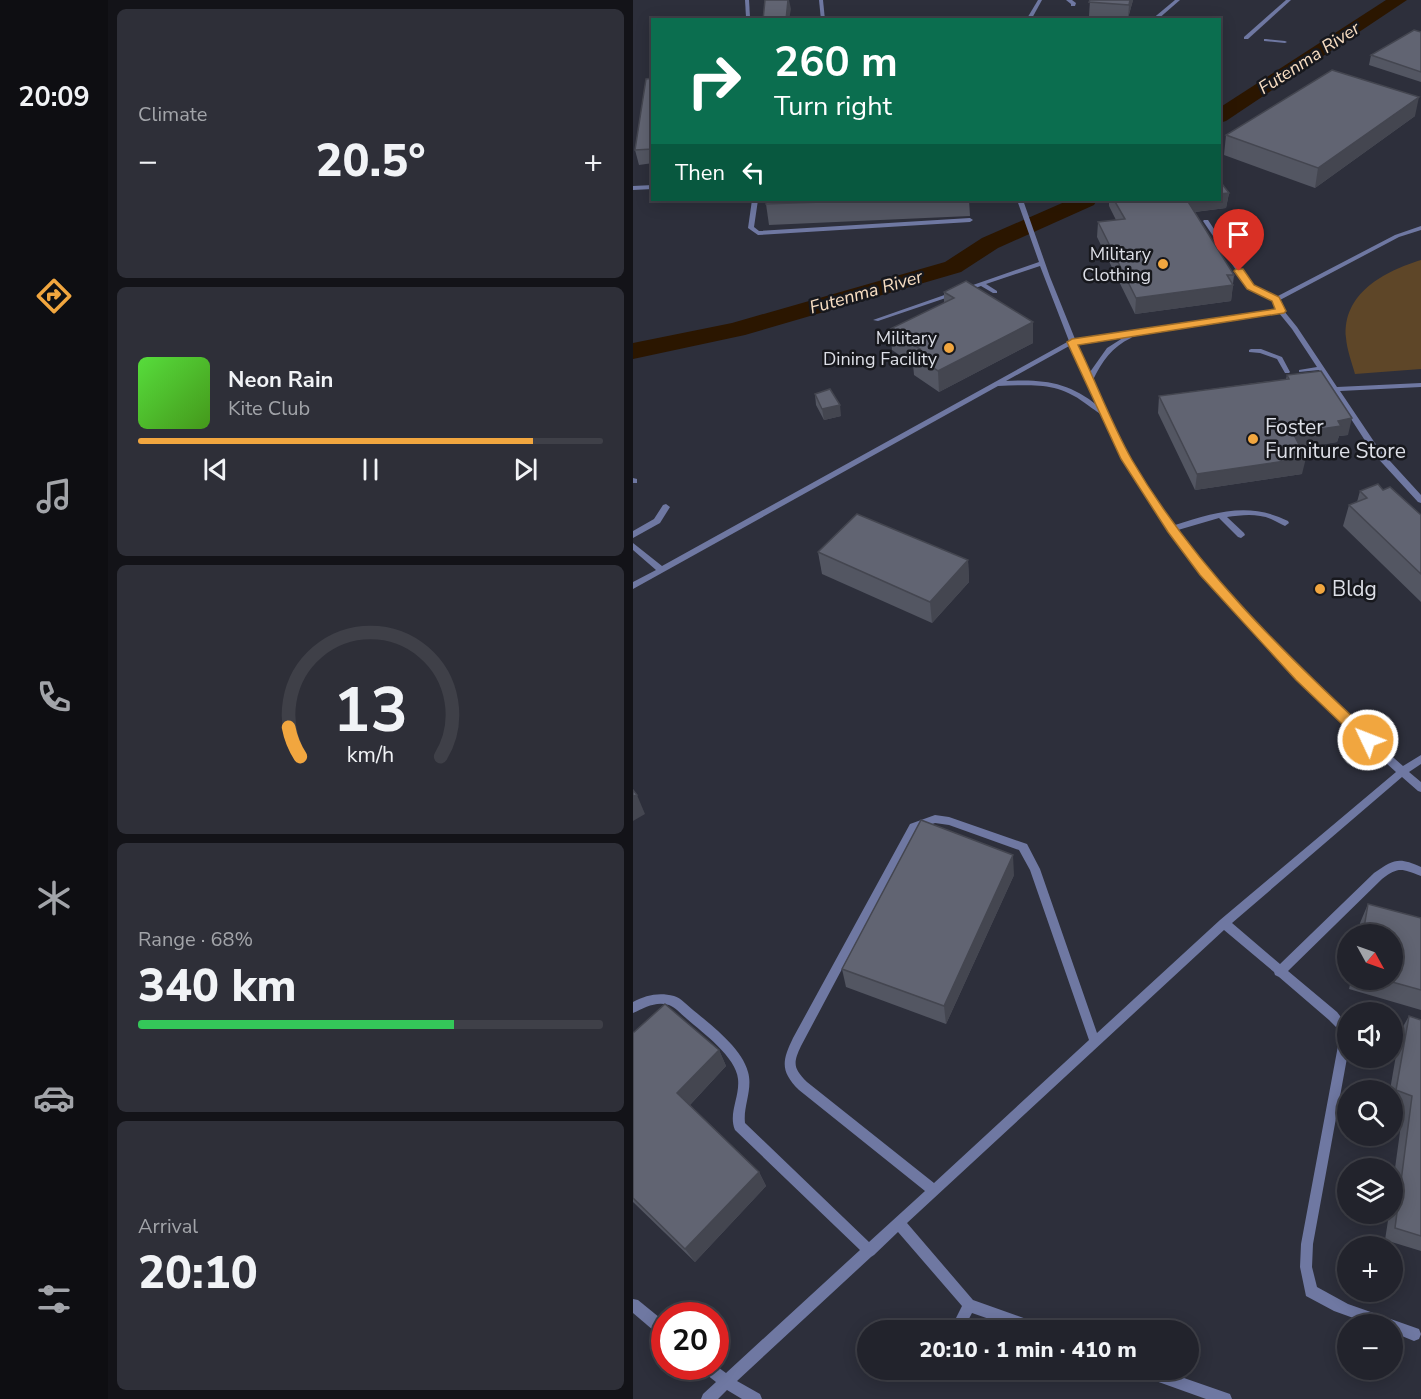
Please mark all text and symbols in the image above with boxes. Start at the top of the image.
water label: Futenma River [1254,16,1365,100]
text: 260 m [774,34,898,91]
icon: right [675,42,753,120]
text: 20:09 [18,79,90,116]
text: Turn right [774,88,892,125]
text: Climate [138,101,207,128]
text: 20.5° [316,131,425,192]
text: − [138,139,158,184]
text: + [583,139,603,184]
icon: left [737,156,770,189]
text: Then [675,158,725,188]
pin [1213,209,1264,271]
icon: arrive [1222,218,1255,251]
place label: Military Clothing [1082,242,1152,287]
marker: Military Clothing [1156,257,1170,271]
water label: Futenma River [807,264,926,320]
icon: directions [33,275,75,317]
place label: Military Dining Facility [823,326,938,371]
marker: Military Dining Facility [942,341,956,355]
text: Neon Rain [228,365,333,395]
text: Kite Club [228,395,310,422]
place label: Foster Furniture Store [1265,413,1406,465]
marker: Foster Furniture Store [1246,432,1260,446]
icon: previous [199,453,232,486]
icon: pause [354,453,387,486]
icon: next [509,453,542,486]
icon: music [33,475,75,517]
place label: Bldg [1332,575,1377,603]
marker: Bldg [1313,582,1327,596]
text: 13 [333,668,408,753]
icon: phone [33,676,75,718]
position arrow [1336,708,1400,772]
text: km/h [347,740,394,770]
icon: climate [33,877,75,919]
north arrow [1337,924,1403,990]
map controls [1337,924,1403,1380]
text: Range · 68% [138,926,253,953]
text: 340 km [138,956,297,1017]
button: sound [1337,1002,1403,1068]
icon: car [33,1077,75,1119]
button: search [1337,1080,1403,1146]
button: layers [1337,1158,1403,1224]
text: Arrival [138,1213,198,1240]
button: + [1337,1236,1403,1302]
text: 20:10 [138,1243,258,1304]
icon: filters [33,1278,75,1320]
speed limit sign: 20 [651,1302,729,1380]
button: − [1337,1314,1403,1380]
text: 20:10 · 1 min · 410 m [919,1335,1137,1365]

